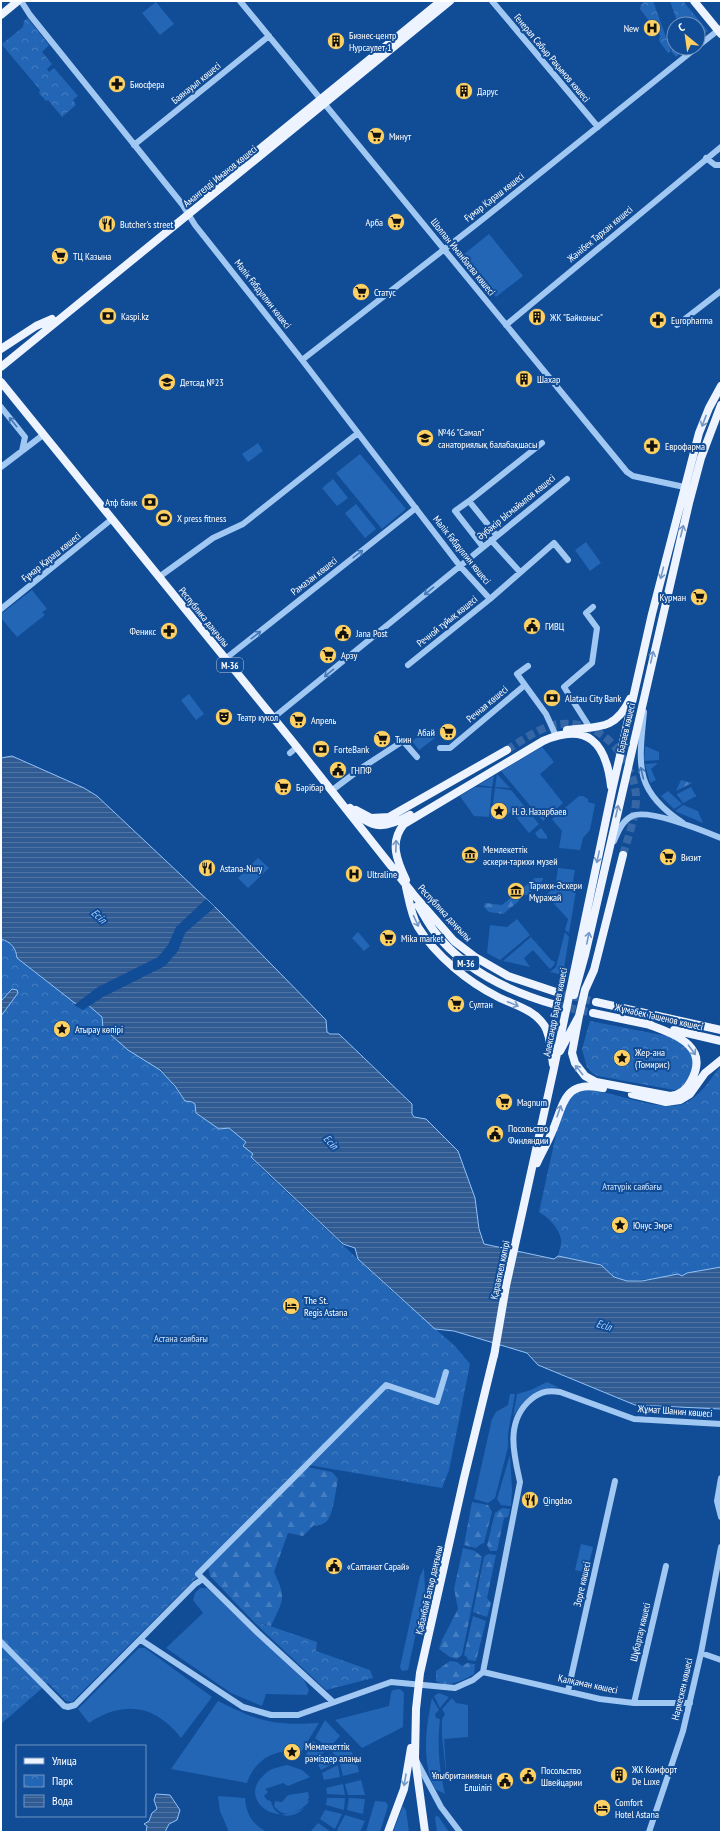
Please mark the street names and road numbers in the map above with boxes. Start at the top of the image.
street label: Генерал Сабыр Рақымов көшесі [511,11,593,105]
street label: Баянауыл көшесі [169,59,223,107]
street label: Амангелді Иманов көшесі [180,142,260,210]
street label: Ғұмар Қараш көшесі [461,169,527,225]
street label: Жәнібек Тархан көшесі [564,203,635,266]
street label: Шолпан Иманбаева көшесі [428,216,498,298]
street label: Мәлік Ғабдуллин көшесі [232,257,294,331]
street label: Әубәкір Ысмайылов көшесі [474,471,558,543]
street label: Мәлік Ғабдуллин көшесі [430,513,494,587]
street label: Ғұмар Қараш көшесі [19,529,83,585]
street label: Рамазан көшесі [288,554,340,598]
street label: Республика даңғылы [176,584,232,650]
street label: Речной тұйық көшесі [414,593,480,649]
road number: M-36 [217,658,243,672]
street label: Речная көшесі [463,683,511,725]
street label: Бараев көшесі [614,702,638,754]
street label: Республика даңғылы [415,882,475,944]
road number: M-36 [453,956,479,970]
street label: Александр Бараев көшесі [540,966,570,1058]
street label: Жұмабек Тәшенов көшесі [613,1000,704,1033]
street label: Қараөткел көпірі [487,1239,513,1301]
street label: Жұмат Шанин көшесі [636,1402,713,1420]
street label: Қабанбай Батыр даңғылы [412,1544,446,1636]
street label: Зорге көшесі [570,1560,594,1608]
street label: Шұбартау көшесі [627,1601,653,1663]
street label: Наркескен көшесі [669,1657,695,1721]
street label: Қалқаман көшесі [557,1671,619,1697]

